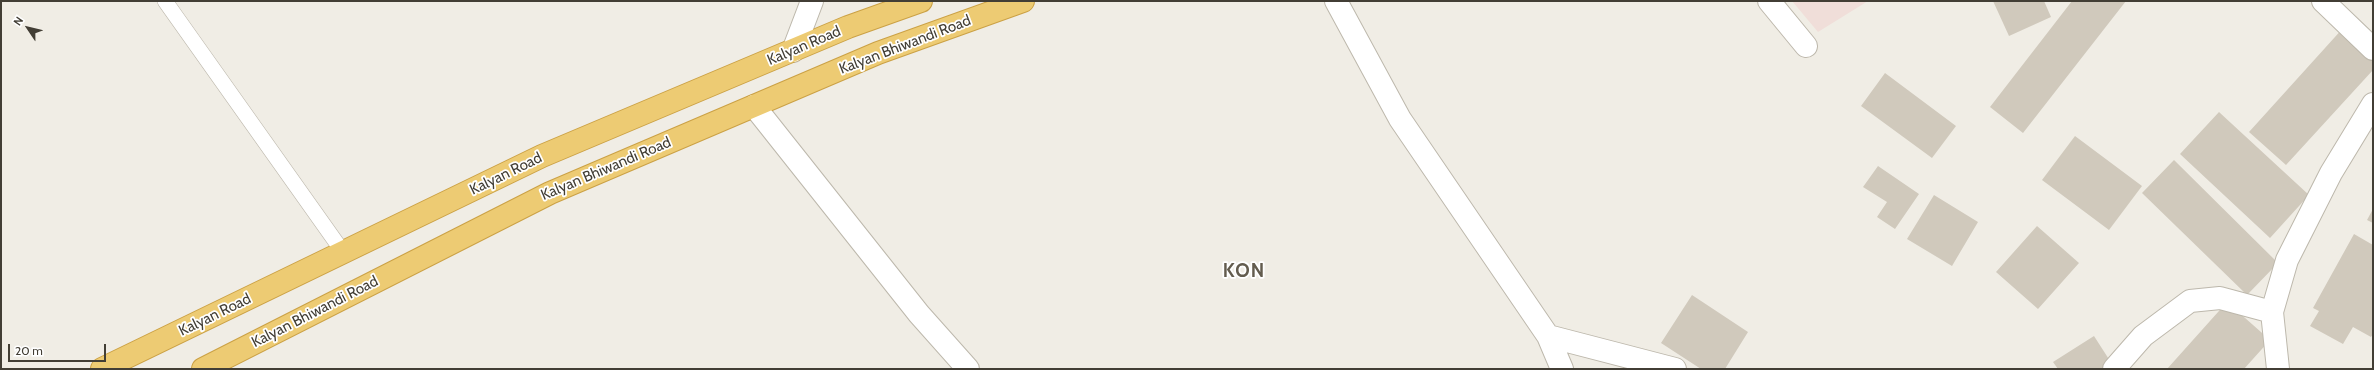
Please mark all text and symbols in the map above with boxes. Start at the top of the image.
north arrow [8,8,48,48]
street label: Kalyan Bhiwandi Road [837,12,973,78]
text: N [10,14,26,28]
street label: Kalyan Road [765,22,843,70]
street label: Kalyan Bhiwandi Road [538,133,674,205]
street label: Kalyan Road [467,149,545,199]
district label: KON [1223,260,1265,282]
street label: Kalyan Bhiwandi Road [249,272,381,352]
street label: Kalyan Road [176,290,254,340]
scale bar [10,336,108,362]
text: 20 m [15,343,43,358]

